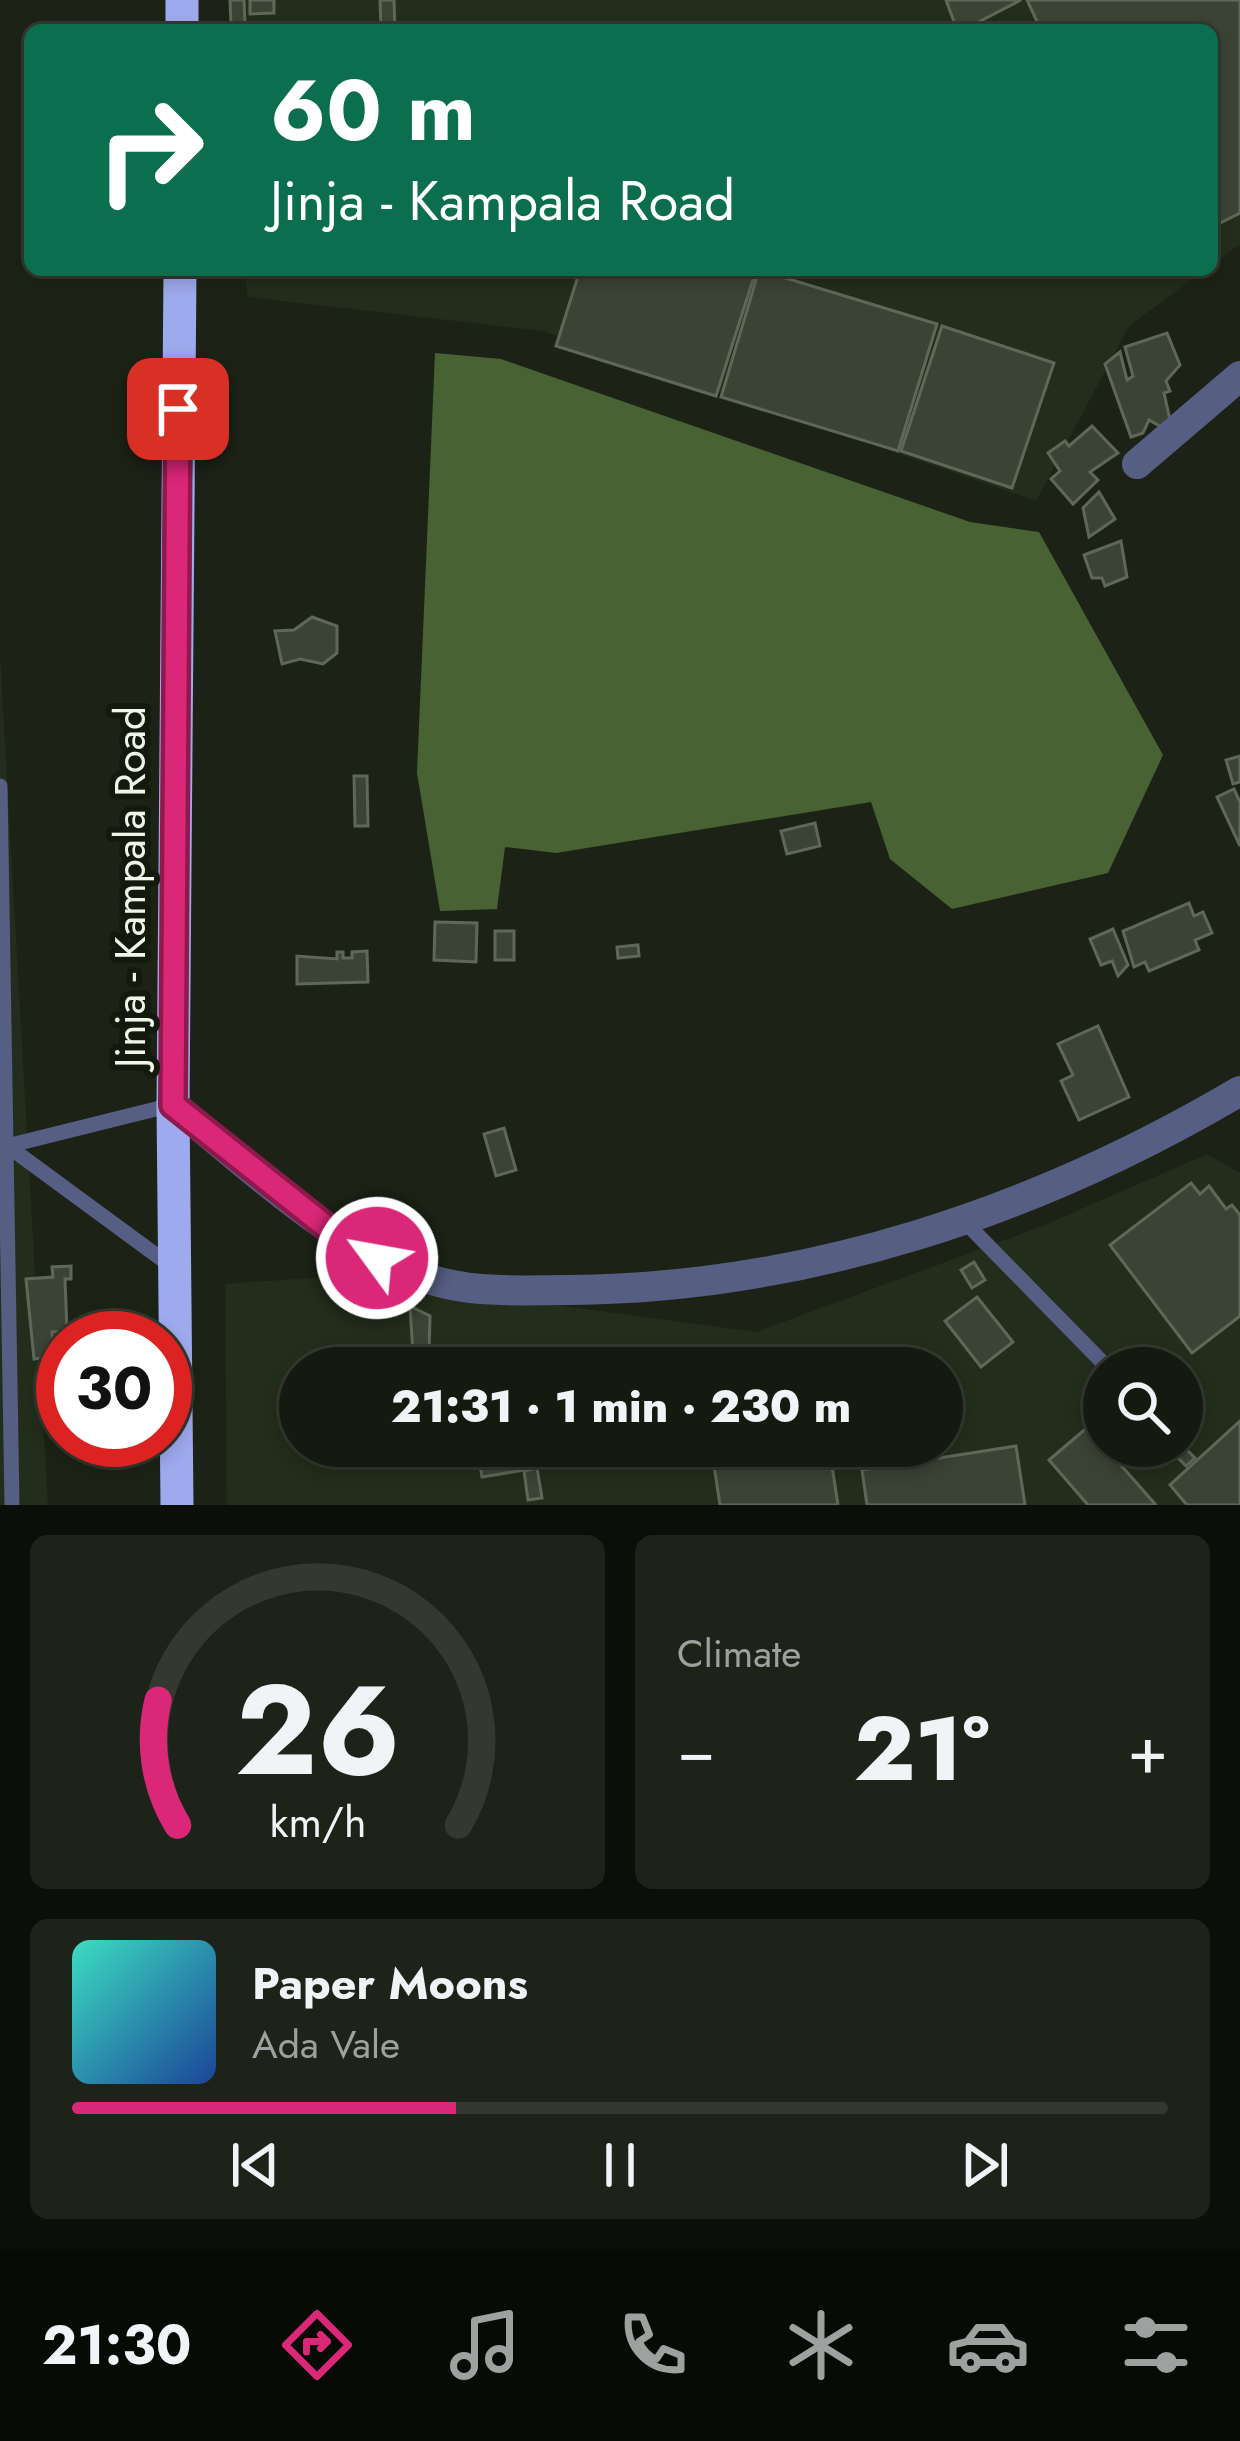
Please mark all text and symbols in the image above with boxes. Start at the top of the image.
text: 60 m [270,50,476,172]
icon: right [72,72,228,228]
text: Jinja - Kampala Road [270,162,735,240]
pin [127,358,229,460]
icon: arrive [145,376,211,442]
street label: Jinja - Kampala Road [100,706,161,1073]
position arrow [314,1195,440,1321]
speed limit sign: 30 [36,1311,192,1467]
map controls [1083,1347,1203,1467]
button: search [1083,1347,1203,1467]
text: 21:31 · 1 min · 230 m [391,1374,851,1439]
text: Climate [677,1625,801,1682]
text: 26 [235,1640,400,1821]
text: 21° [854,1684,990,1814]
text: − [677,1702,716,1798]
text: + [1127,1702,1168,1798]
text: km/h [269,1791,366,1853]
text: Paper Moons [252,1951,528,2016]
text: Ada Vale [252,2016,400,2073]
icon: previous [222,2132,288,2198]
icon: pause [587,2132,653,2198]
icon: next [952,2132,1018,2198]
icon: directions [275,2303,359,2387]
icon: music [443,2303,527,2387]
icon: phone [611,2303,695,2387]
icon: climate [779,2303,863,2387]
icon: car [946,2303,1030,2387]
icon: filters [1114,2303,1198,2387]
text: 21:30 [42,2306,191,2384]

